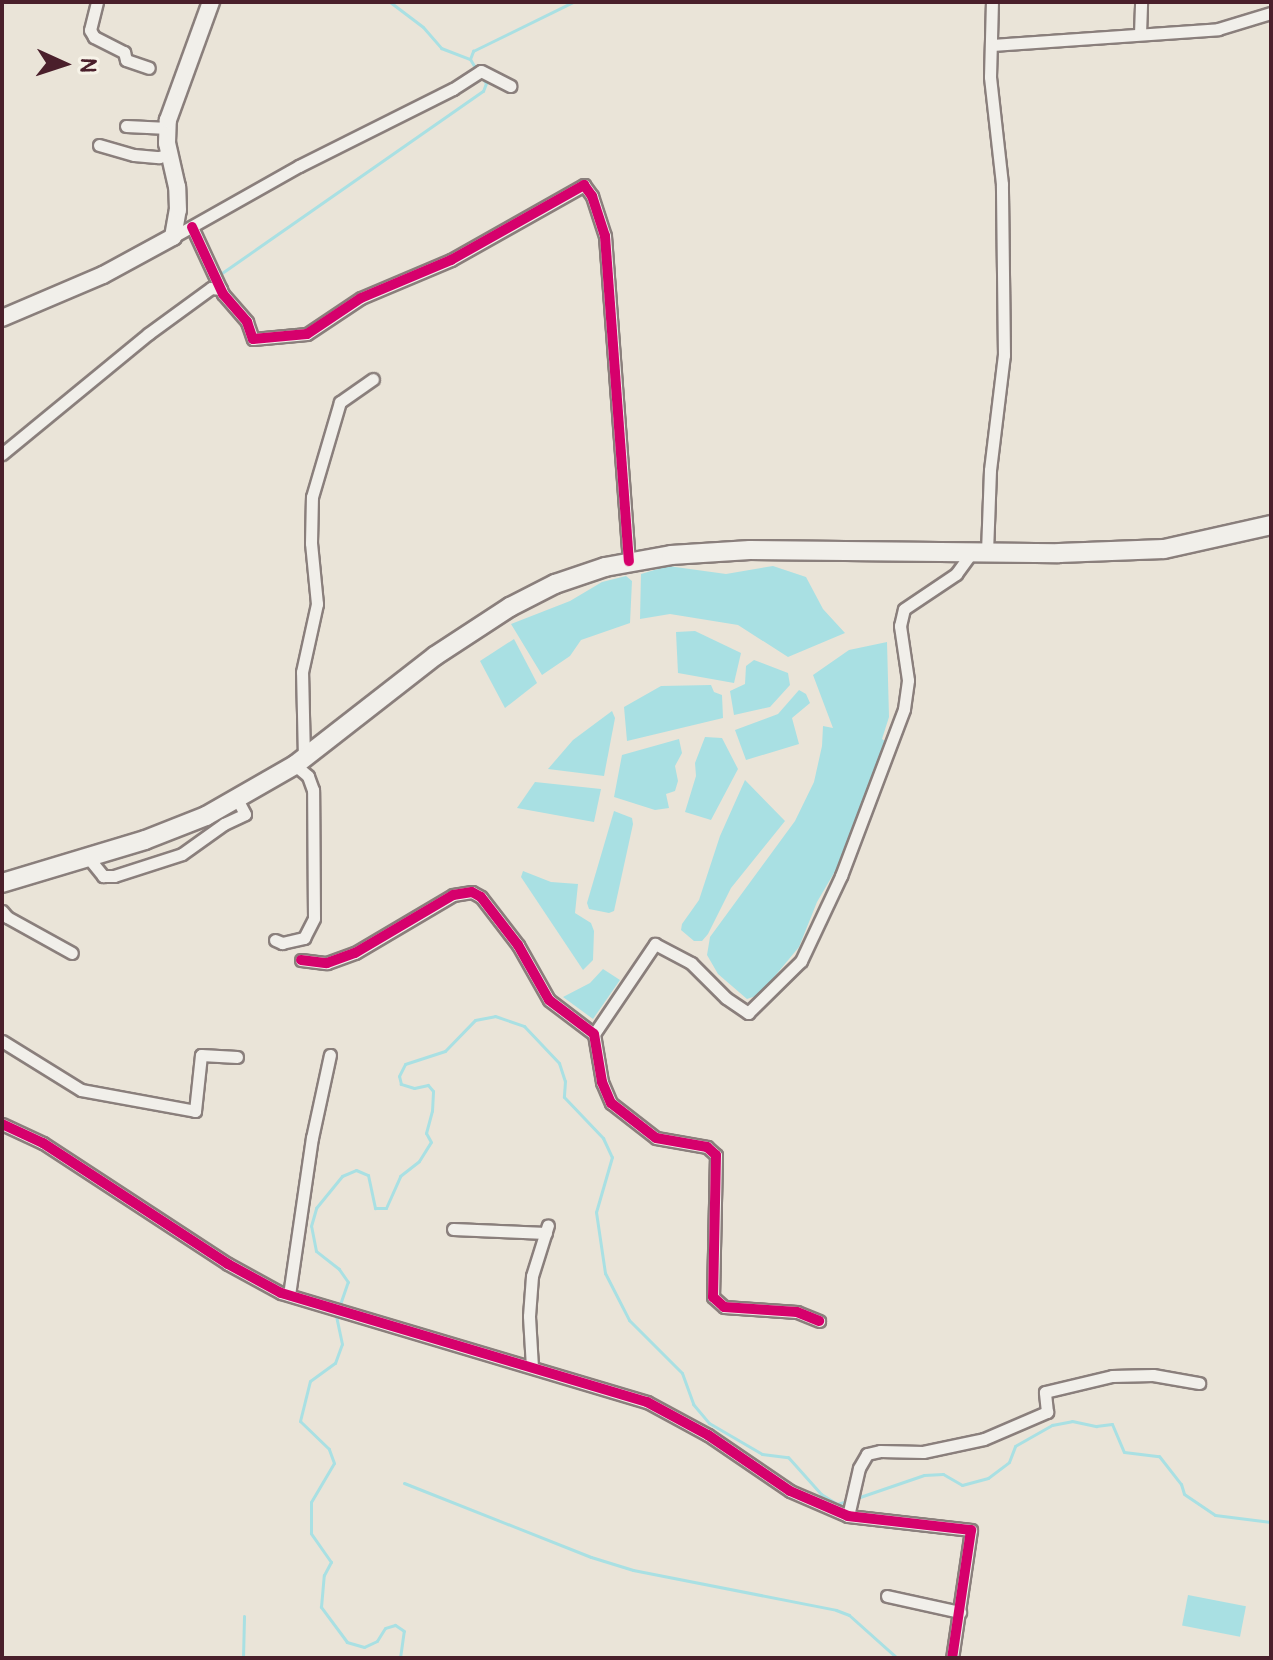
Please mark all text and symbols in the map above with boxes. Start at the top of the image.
north arrow [24,24,104,104]
text: N [74,57,102,73]

